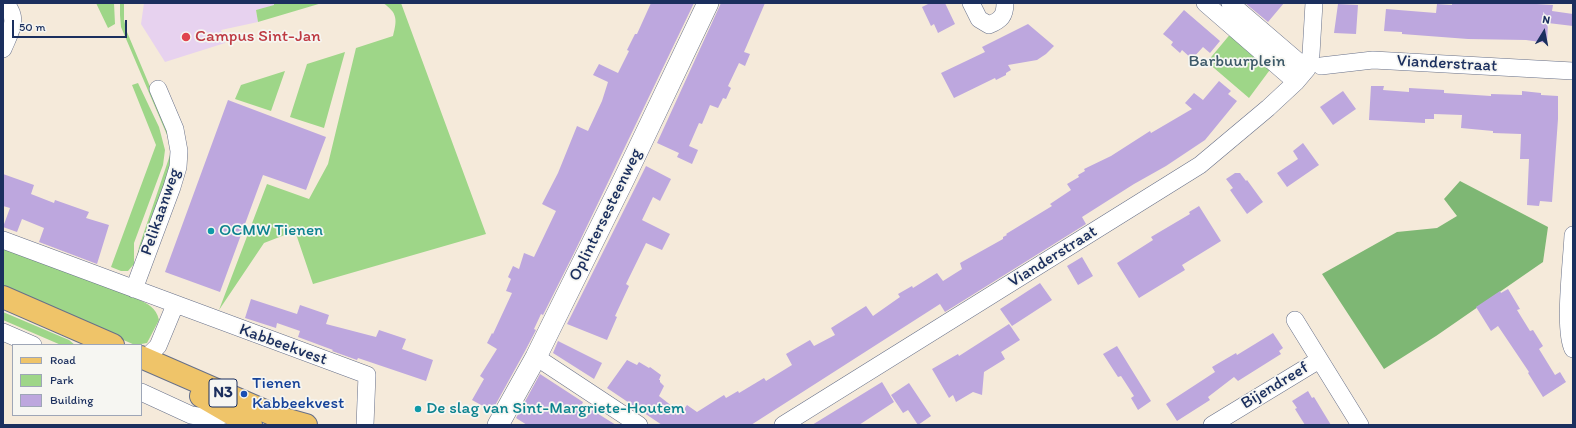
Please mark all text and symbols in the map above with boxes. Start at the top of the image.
scale bar [14,12,129,38]
north arrow [1524,12,1564,52]
text: N [1541,13,1551,27]
text: 50 m [19,20,45,34]
place label: Campus Sint-Jan [195,27,321,47]
marker: Campus Sint-Jan [180,31,192,43]
street label: Vianderstraat [1396,51,1498,77]
park label: Barbuurplein [1189,52,1285,72]
street label: Oplintersesteenweg [565,145,647,285]
street label: Pelikaanweg [137,166,185,258]
place label: OCMW Tienen [219,221,323,241]
street label: Vianderstraat [1005,222,1101,292]
marker: OCMW Tienen [206,226,216,236]
street label: Kabbeekvest [236,320,330,370]
legend [12,344,142,416]
text: Road [50,353,76,367]
street label: Bijendreef [1237,358,1313,414]
text: Park [50,373,74,387]
place label: Tienen Kabbeekvest [252,374,344,414]
road number: N3 [209,379,237,407]
marker: Tienen Kabbeekvest [239,389,249,399]
text: Building [50,393,93,407]
place label: De slag van Sint-Margriete-Houtem [426,399,685,419]
marker: De slag van Sint-Margriete-Houtem [413,404,423,414]

